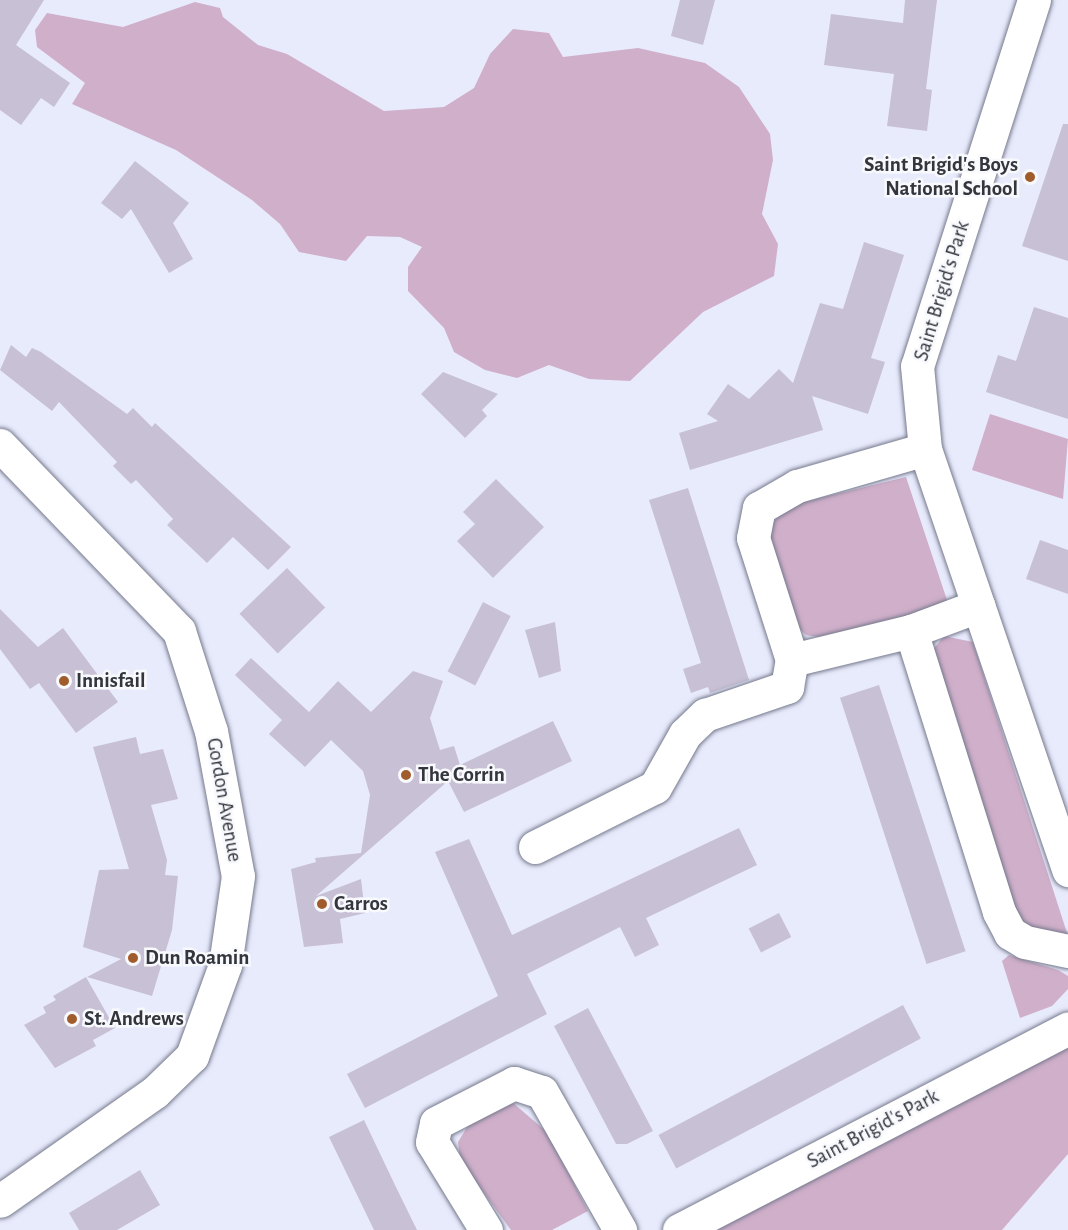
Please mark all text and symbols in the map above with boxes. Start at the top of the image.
place label: Saint Brigid's Boys National School [864,152,1018,202]
marker: Saint Brigid's Boys National School [1023,170,1037,184]
street label: Saint Brigid's Park [909,218,975,364]
place label: Innisfail [76,668,146,694]
marker: Innisfail [57,674,71,688]
street label: Gordon Avenue [201,736,247,864]
place label: The Corrin [418,762,505,788]
marker: The Corrin [399,768,413,782]
place label: Carros [334,891,388,917]
marker: Carros [315,897,329,911]
place label: Dun Roamin [145,945,249,971]
marker: Dun Roamin [126,951,140,965]
place label: St. Andrews [84,1006,184,1032]
marker: St. Andrews [65,1012,79,1026]
street label: Saint Brigid's Park [803,1084,943,1174]

